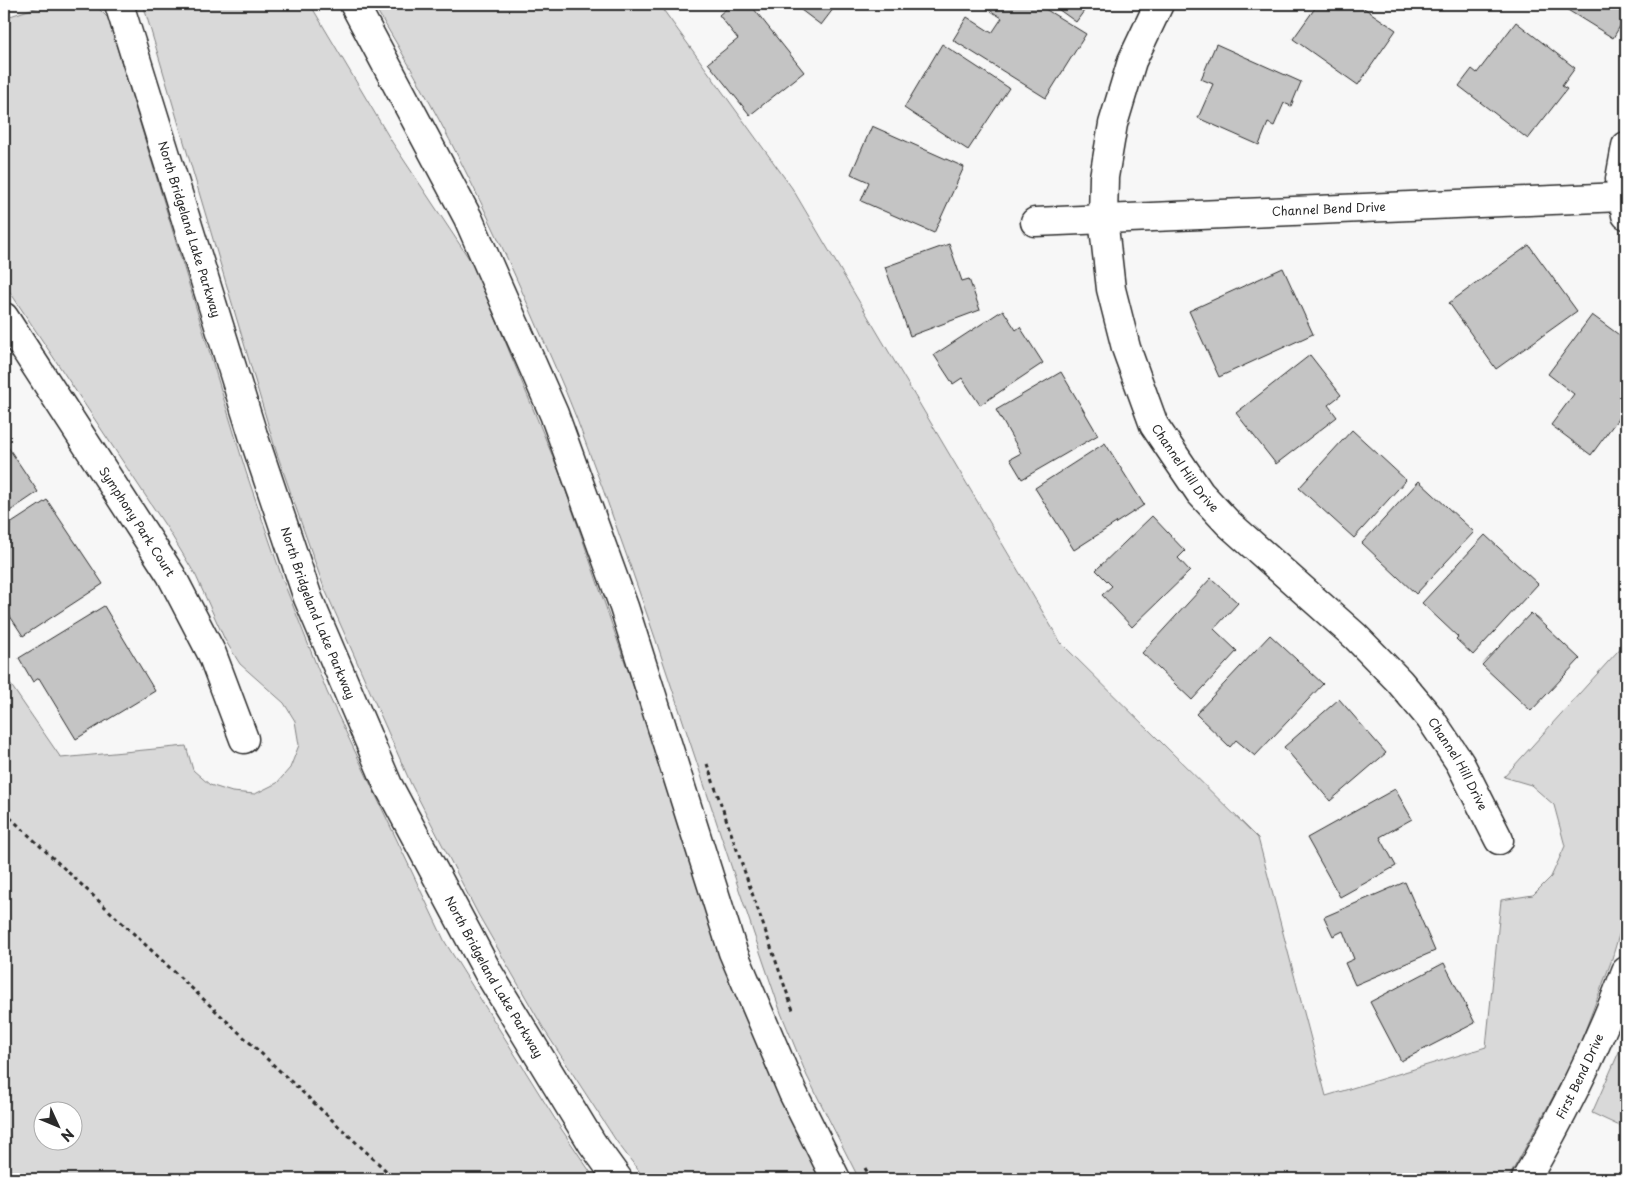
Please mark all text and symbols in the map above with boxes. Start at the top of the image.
street label: North Bridgeland Lake Parkway [154,139,226,320]
street label: Channel Bend Drive [1271,197,1386,220]
street label: Channel Hill Drive [1148,420,1223,516]
street label: Symphony Park Court [95,463,180,580]
street label: North Bridgeland Lake Parkway [277,524,360,702]
street label: Channel Hill Drive [1424,714,1492,813]
street label: North Bridgeland Lake Parkway [441,893,548,1061]
street label: First Bend Drive [1551,1030,1607,1122]
north arrow [32,1100,82,1150]
text: N [56,1124,79,1147]

